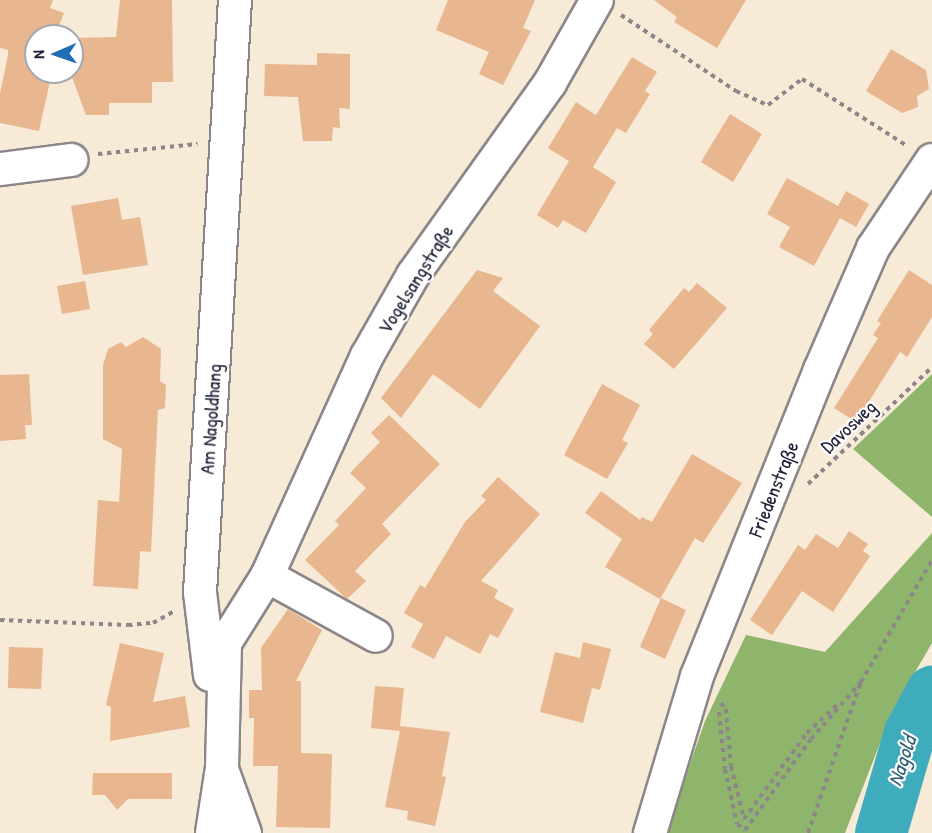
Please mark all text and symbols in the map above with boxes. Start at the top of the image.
north arrow [24,24,84,84]
text: N [27,50,49,59]
street label: Vogelsangstraße [372,220,458,338]
street label: Am Nagoldhang [194,363,226,475]
street label: Davosweg [815,394,881,458]
street label: Friedenstraße [743,438,803,540]
water label: Nagold [882,733,922,789]

